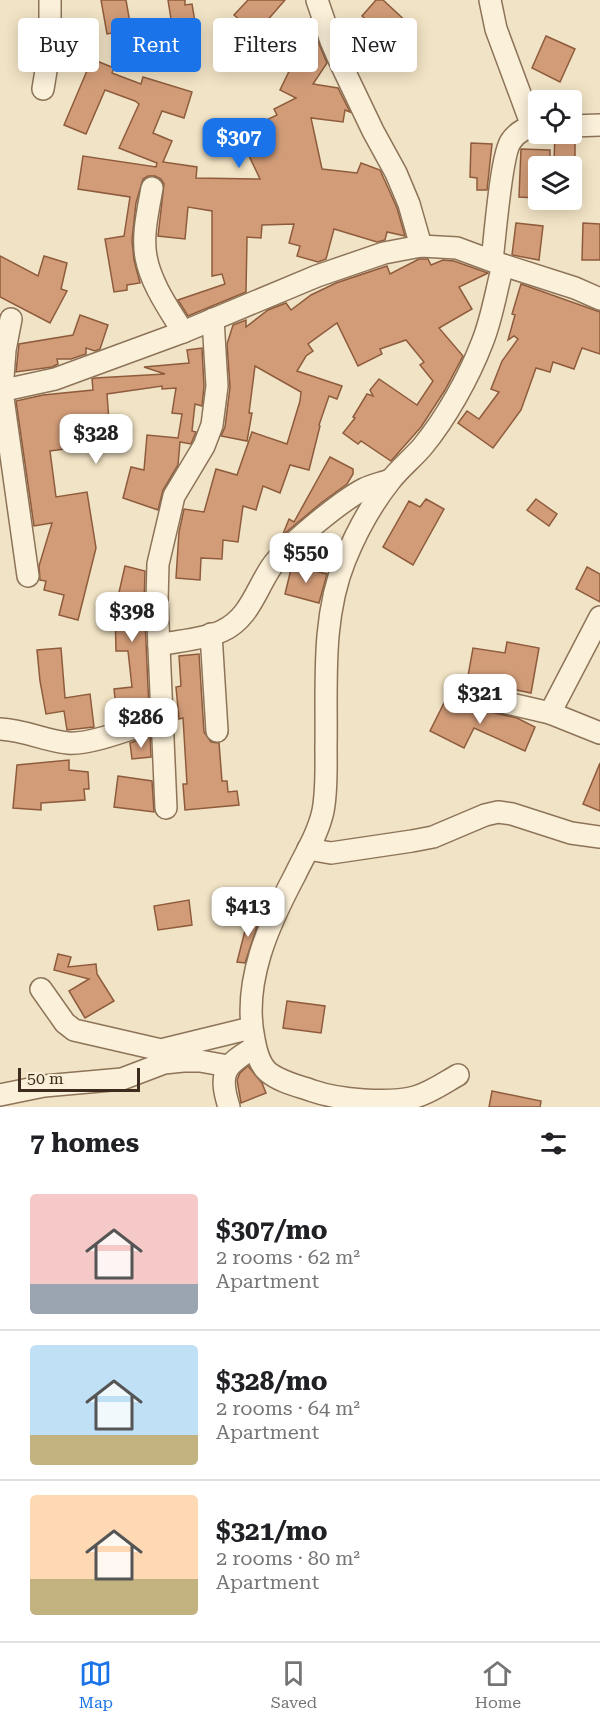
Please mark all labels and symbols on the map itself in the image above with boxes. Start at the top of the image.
pin: $307 [203,118,275,169]
pin: $328 [60,414,132,465]
pin: $550 [270,533,342,584]
pin: $398 [96,592,168,643]
pin: $321 [444,674,516,725]
pin: $286 [105,698,177,749]
pin: $413 [212,887,284,938]
scale bar [18,1065,140,1092]

